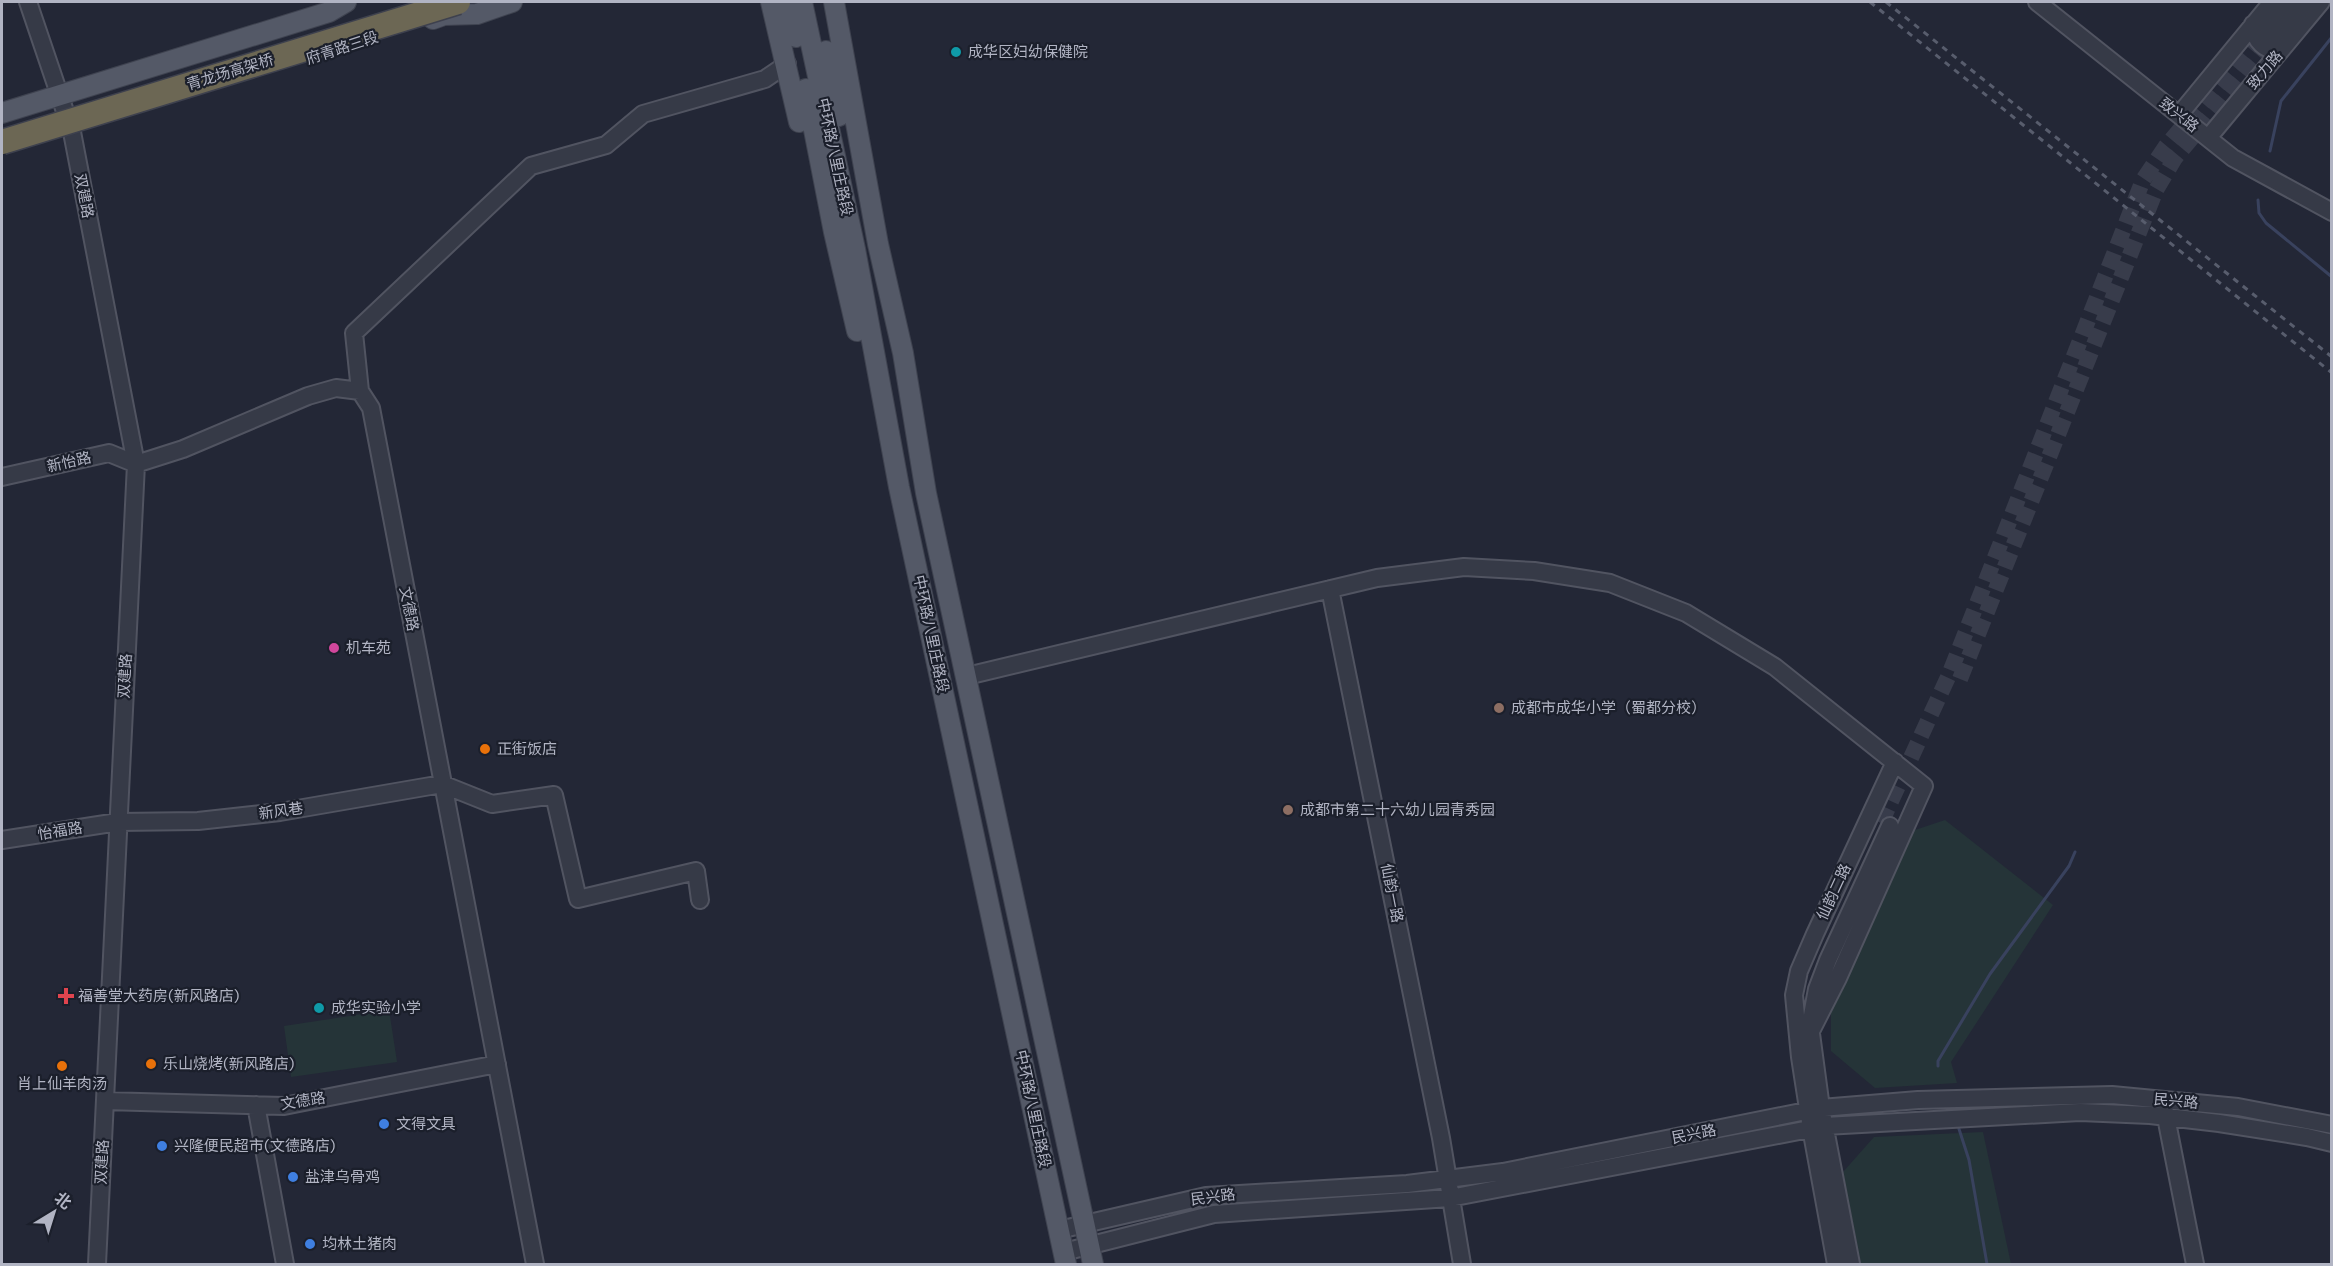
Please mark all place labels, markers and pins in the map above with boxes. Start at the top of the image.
place label: 成华区妇幼保健院 [968,42,1088,60]
marker: 成华区妇幼保健院 [949,45,963,59]
place label: 机车苑 [346,638,391,656]
marker: 机车苑 [327,641,341,655]
place label: 成都市成华小学（蜀都分校） [1511,698,1706,716]
marker: 成都市成华小学（蜀都分校） [1492,701,1506,715]
place label: 正街饭店 [497,739,557,757]
marker: 正街饭店 [478,742,492,756]
place label: 成都市第二十六幼儿园青秀园 [1300,800,1495,818]
marker: 成都市第二十六幼儿园青秀园 [1281,803,1295,817]
place label: 福善堂大药房(新风路店) [78,986,240,1004]
marker: 福善堂大药房(新风路店) [59,989,73,1003]
place label: 成华实验小学 [331,998,421,1016]
marker: 成华实验小学 [312,1001,326,1015]
place label: 乐山烧烤(新风路店) [163,1054,295,1072]
marker: 乐山烧烤(新风路店) [144,1057,158,1071]
marker: 肖上仙羊肉汤 [55,1059,69,1073]
place label: 肖上仙羊肉汤 [17,1074,107,1092]
place label: 文得文具 [396,1114,456,1132]
marker: 文得文具 [377,1117,391,1131]
place label: 兴隆便民超市(文德路店) [174,1136,336,1154]
marker: 兴隆便民超市(文德路店) [155,1139,169,1153]
place label: 盐津乌骨鸡 [305,1167,380,1185]
marker: 盐津乌骨鸡 [286,1170,300,1184]
place label: 均林土猪肉 [322,1234,397,1252]
marker: 均林土猪肉 [303,1237,317,1251]

